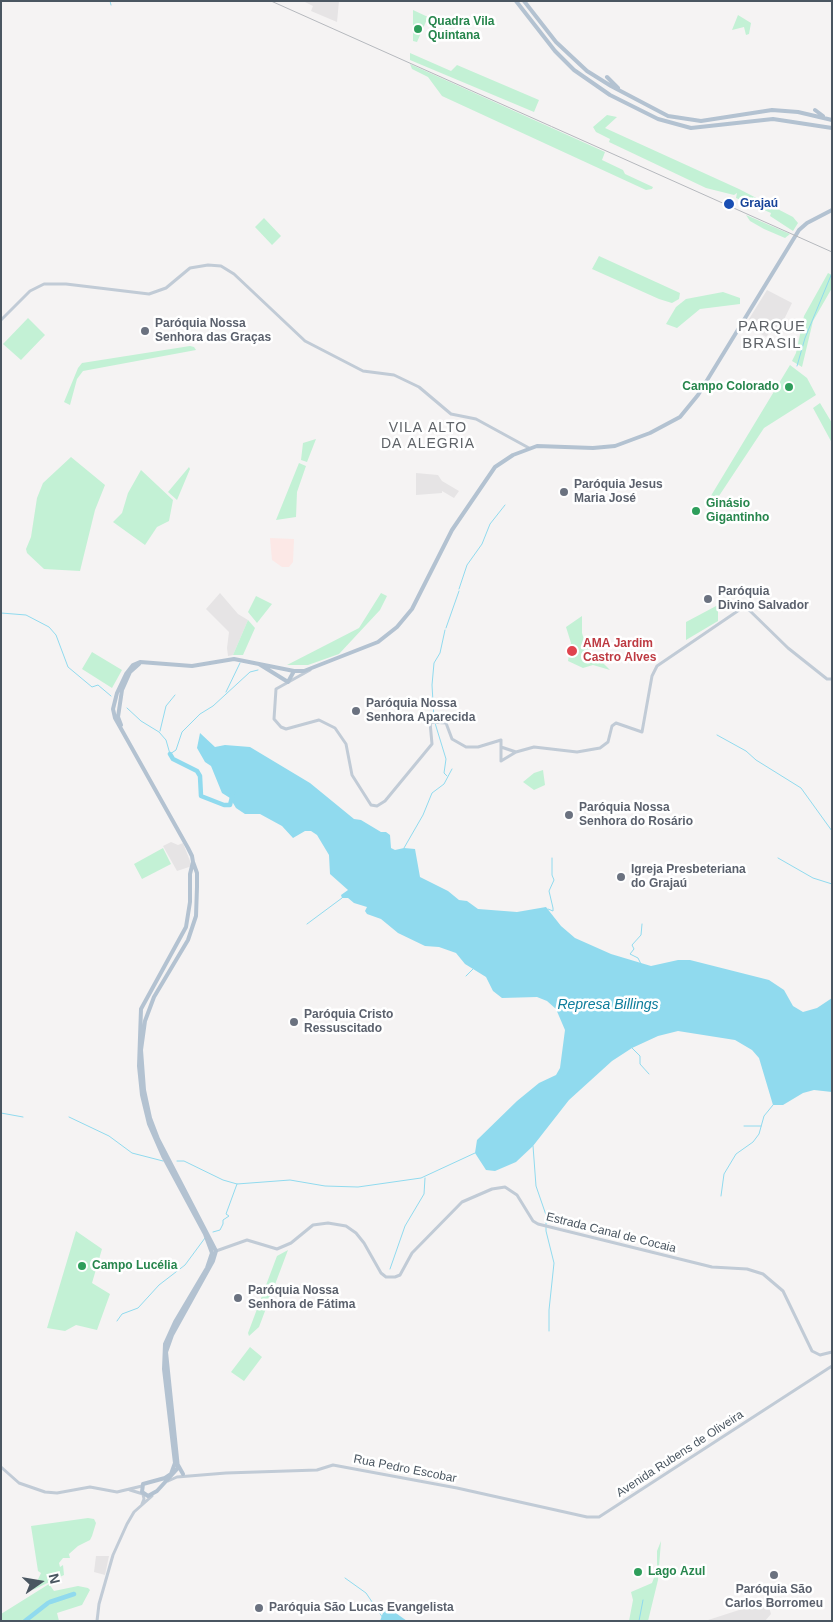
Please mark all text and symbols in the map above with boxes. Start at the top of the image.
place label: Quadra Vila Quintana [428,15,494,43]
marker: Quadra Vila Quintana [412,23,424,35]
marker: Grajaú [722,197,736,211]
place label: Grajaú [740,197,778,211]
place label: Paróquia Nossa Senhora das Graças [155,317,271,345]
district label: PARQUE BRASIL [737,318,807,353]
marker: Paróquia Nossa Senhora das Graças [139,325,151,337]
place label: Campo Colorado [682,380,779,394]
marker: Campo Colorado [783,381,795,393]
district label: VILA ALTO DA ALEGRIA [380,420,476,452]
place label: Paróquia Jesus Maria José [574,478,663,506]
marker: Paróquia Jesus Maria José [558,486,570,498]
place label: Ginásio Gigantinho [706,497,769,525]
marker: Ginásio Gigantinho [690,505,702,517]
place label: Paróquia Divino Salvador [718,585,809,613]
marker: Paróquia Divino Salvador [702,593,714,605]
place label: AMA Jardim Castro Alves [583,637,656,665]
marker: AMA Jardim Castro Alves [565,644,579,658]
place label: Paróquia Nossa Senhora Aparecida [366,697,475,725]
marker: Paróquia Nossa Senhora Aparecida [350,705,362,717]
place label: Paróquia Nossa Senhora do Rosário [579,801,693,829]
marker: Paróquia Nossa Senhora do Rosário [563,809,575,821]
place label: Igreja Presbeteriana do Grajaú [631,863,746,891]
marker: Igreja Presbeteriana do Grajaú [615,871,627,883]
water label: Represa Billings [557,997,659,1013]
place label: Paróquia Cristo Ressuscitado [304,1008,393,1036]
marker: Paróquia Cristo Ressuscitado [288,1016,300,1028]
street label: Estrada Canal de Cocaia [545,1210,677,1256]
place label: Campo Lucélia [92,1259,177,1273]
marker: Campo Lucélia [76,1260,88,1272]
place label: Paróquia Nossa Senhora de Fátima [248,1284,355,1312]
marker: Paróquia Nossa Senhora de Fátima [232,1292,244,1304]
street label: Avenida Rubens de Oliveira [614,1408,746,1500]
street label: Rua Pedro Escobar [352,1452,458,1486]
north arrow [15,1557,65,1607]
place label: Lago Azul [648,1565,705,1579]
marker: Lago Azul [632,1566,644,1578]
marker: Paróquia São Carlos Borromeu [768,1569,780,1581]
text: N [46,1572,64,1585]
place label: Paróquia São Carlos Borromeu [725,1583,823,1611]
place label: Paróquia São Lucas Evangelista [269,1601,454,1615]
marker: Paróquia São Lucas Evangelista [253,1602,265,1614]

